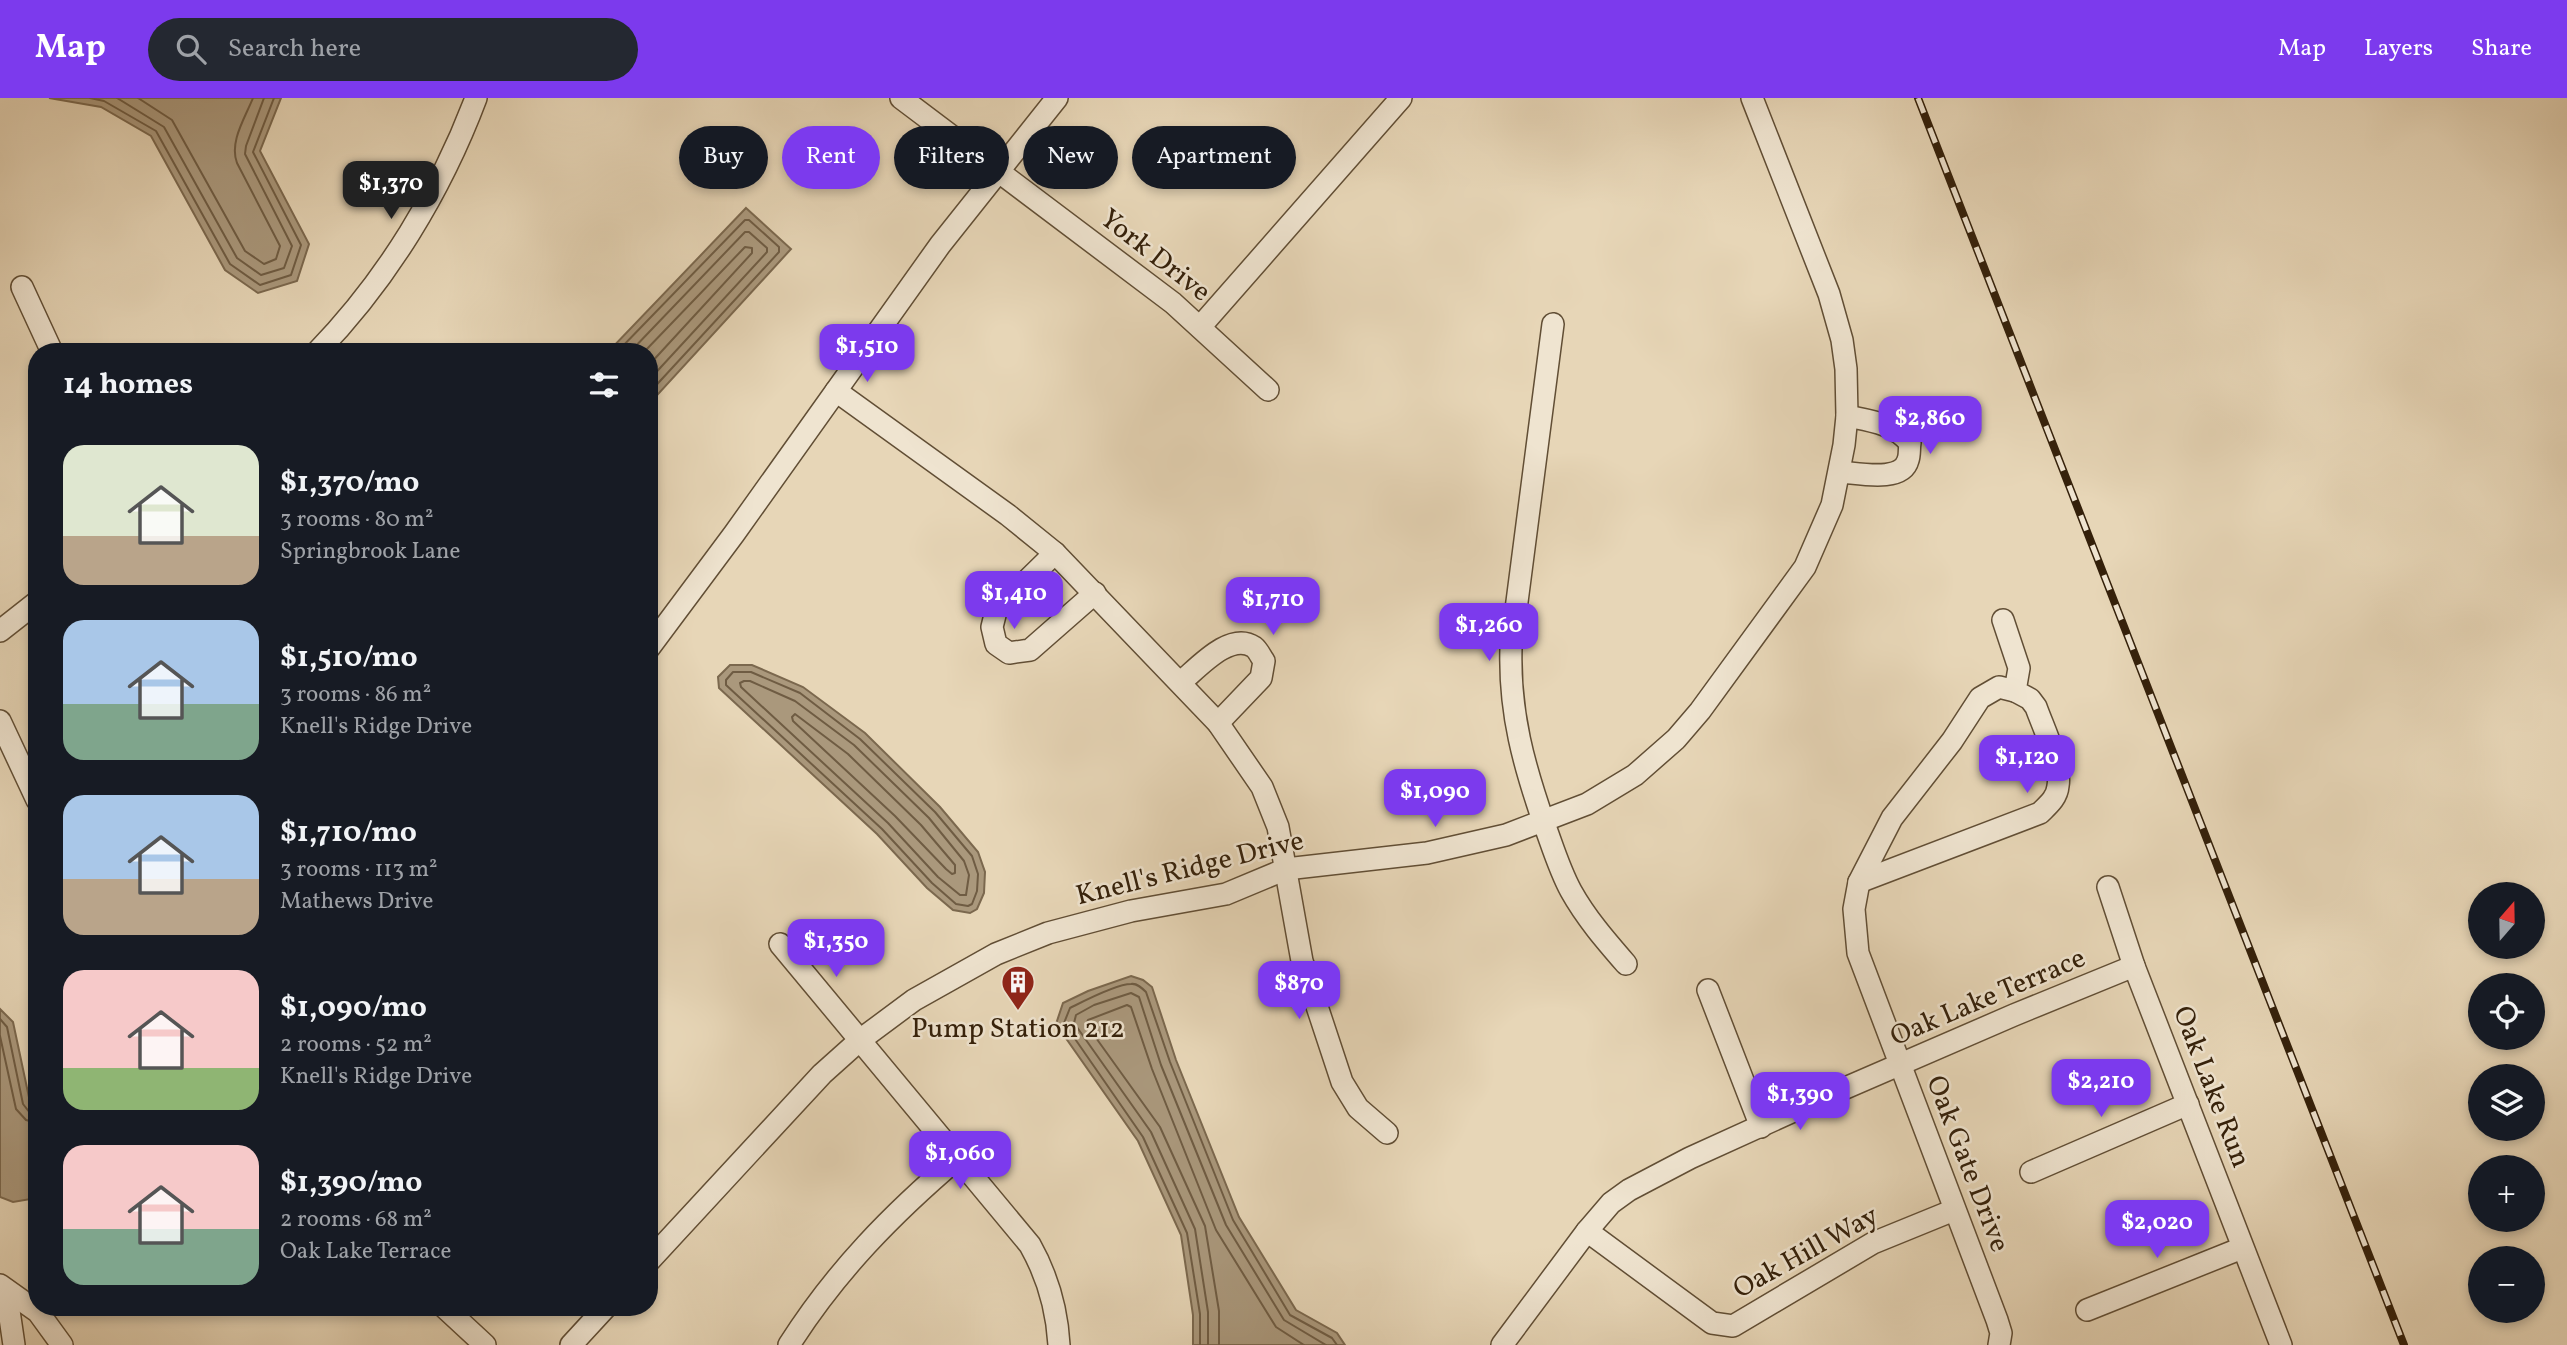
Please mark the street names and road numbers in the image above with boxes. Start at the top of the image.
street label: York Drive [1091,200,1219,312]
street label: Knell's Ridge Drive [1072,822,1308,916]
street label: Oak Lake Terrace [1884,939,2092,1057]
street label: Oak Lake Run [2162,1001,2260,1173]
street label: Oak Gate Drive [1915,1070,2019,1258]
street label: Oak Hill Way [1726,1197,1886,1309]

